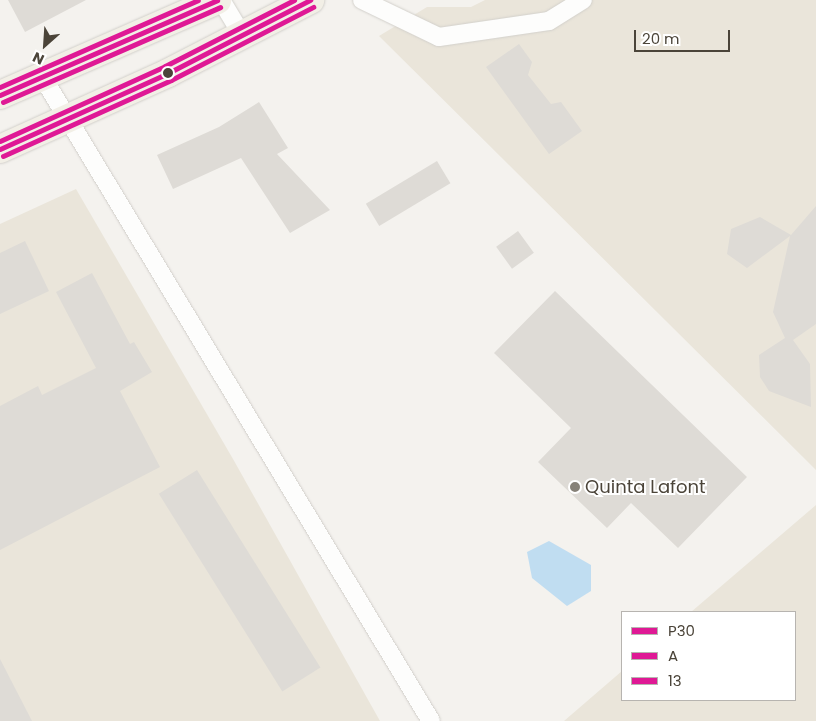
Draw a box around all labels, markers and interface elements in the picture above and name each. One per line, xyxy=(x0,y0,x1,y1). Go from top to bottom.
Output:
north arrow xyxy=(20,20,70,70)
scale bar xyxy=(636,20,732,52)
text: 20 m xyxy=(642,28,680,49)
text: N xyxy=(29,47,48,70)
unlabelled marker xyxy=(163,68,173,78)
place label: Quinta Lafont xyxy=(585,476,706,498)
marker: Quinta Lafont xyxy=(569,481,581,493)
legend xyxy=(621,611,796,701)
text: P30 xyxy=(668,620,695,641)
text: A xyxy=(668,645,678,666)
text: 13 xyxy=(668,670,682,691)

